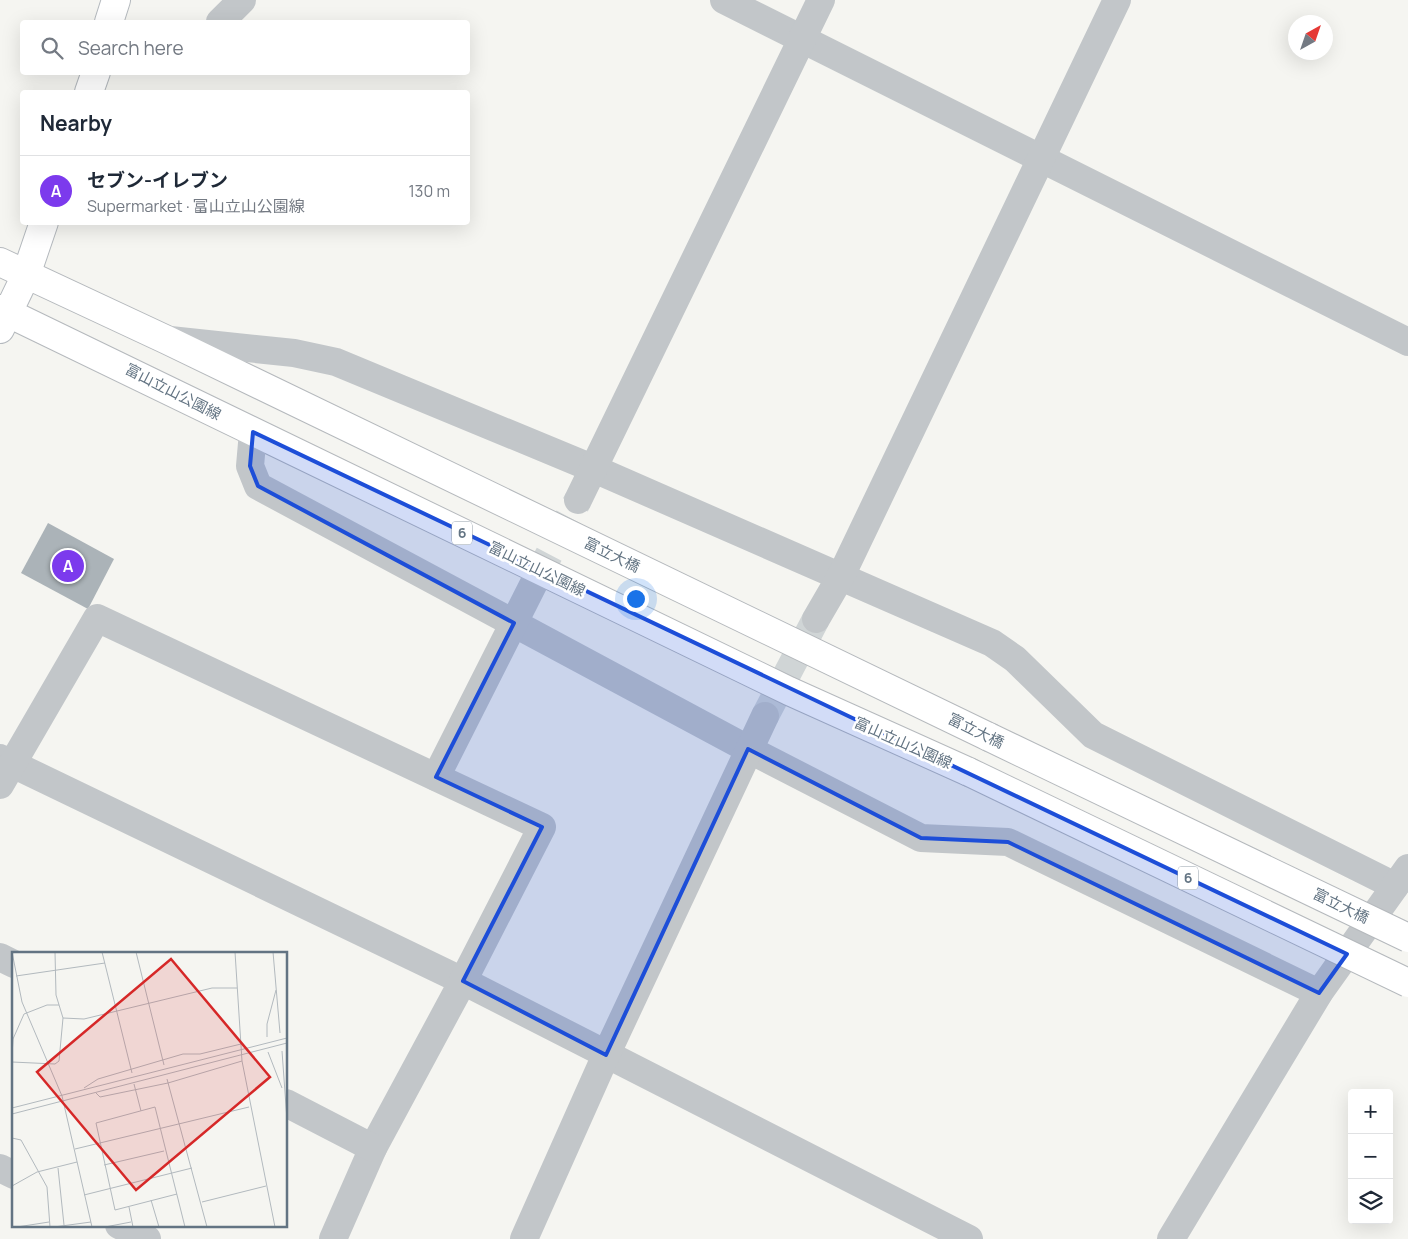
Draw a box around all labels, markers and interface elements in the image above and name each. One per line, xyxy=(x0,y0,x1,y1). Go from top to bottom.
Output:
north arrow xyxy=(1288,15,1333,60)
search box xyxy=(20,20,470,75)
icon: search xyxy=(38,34,66,62)
text: Search here xyxy=(78,35,184,61)
text: Nearby xyxy=(40,109,112,137)
text: セブン-イレブン xyxy=(87,167,228,193)
text: A xyxy=(51,180,61,202)
text: 130 m xyxy=(408,180,450,202)
text: Supermarket · 富山立山公園線 xyxy=(87,195,305,217)
street label: 富山立山公園線 xyxy=(122,358,225,425)
road number: 6 xyxy=(452,522,472,544)
street label: 富立大橋 xyxy=(581,532,644,577)
street label: 富山立山公園線 xyxy=(485,536,589,601)
pin: A xyxy=(52,547,84,585)
your location xyxy=(623,586,649,612)
street label: 富立大橋 xyxy=(945,708,1008,753)
street label: 富山立山公園線 xyxy=(851,712,955,773)
road number: 6 xyxy=(1178,866,1198,890)
street label: 富立大橋 xyxy=(1310,883,1373,928)
inset map xyxy=(12,952,288,1226)
map controls xyxy=(1348,1089,1393,1224)
button: + xyxy=(1348,1089,1393,1134)
button: − xyxy=(1348,1134,1393,1179)
button: layers xyxy=(1348,1179,1393,1224)

